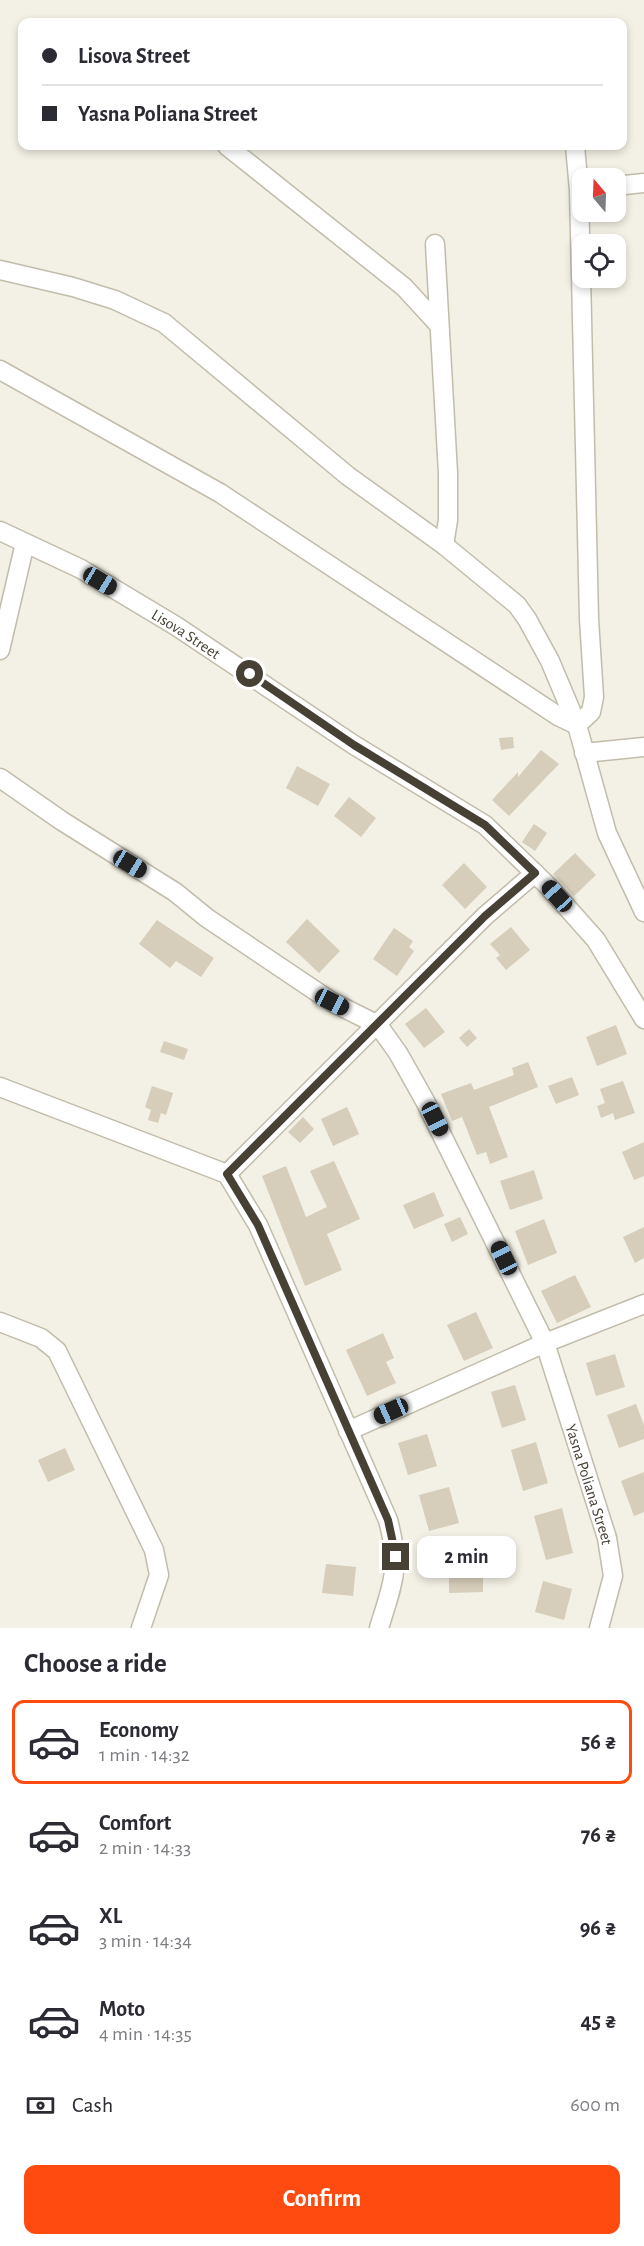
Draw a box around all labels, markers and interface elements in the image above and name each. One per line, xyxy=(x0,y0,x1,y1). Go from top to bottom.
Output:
text: Lisova Street xyxy=(78,45,190,67)
text: Yasna Poliana Street xyxy=(78,103,258,125)
north arrow xyxy=(572,168,626,222)
map controls xyxy=(572,168,626,288)
button: locate xyxy=(572,234,626,288)
car xyxy=(80,564,120,598)
street label: Lisova Street xyxy=(149,606,223,662)
route start xyxy=(236,660,263,687)
car xyxy=(110,847,150,881)
car xyxy=(538,877,576,915)
car xyxy=(312,986,352,1018)
car xyxy=(419,1099,451,1139)
car xyxy=(488,1238,520,1278)
car xyxy=(371,1395,411,1427)
street label: Yasna Poliana Street xyxy=(562,1422,615,1546)
callout: 2 min xyxy=(417,1536,516,1578)
route end xyxy=(382,1543,409,1570)
text: 2 min xyxy=(444,1547,489,1567)
text: Choose a ride xyxy=(24,1650,167,1677)
icon: car xyxy=(27,1715,81,1769)
text: Economy xyxy=(99,1719,179,1741)
text: 56 ₴ xyxy=(581,1731,617,1753)
text: 1 min · 14:32 xyxy=(99,1745,190,1765)
icon: car xyxy=(27,1808,81,1862)
text: Comfort xyxy=(99,1812,171,1834)
text: 76 ₴ xyxy=(581,1824,617,1846)
text: 2 min · 14:33 xyxy=(99,1838,191,1858)
icon: car xyxy=(27,1901,81,1955)
text: XL xyxy=(99,1905,122,1927)
text: 96 ₴ xyxy=(580,1917,617,1939)
text: 3 min · 14:34 xyxy=(99,1931,192,1951)
icon: car xyxy=(27,1994,81,2048)
text: Moto xyxy=(99,1998,145,2020)
text: 45 ₴ xyxy=(580,2010,617,2032)
text: 4 min · 14:35 xyxy=(99,2024,192,2044)
icon: cash xyxy=(24,2089,57,2122)
text: Cash xyxy=(72,2094,113,2116)
text: 600 m xyxy=(570,2095,620,2115)
button: Confirm xyxy=(24,2165,620,2234)

